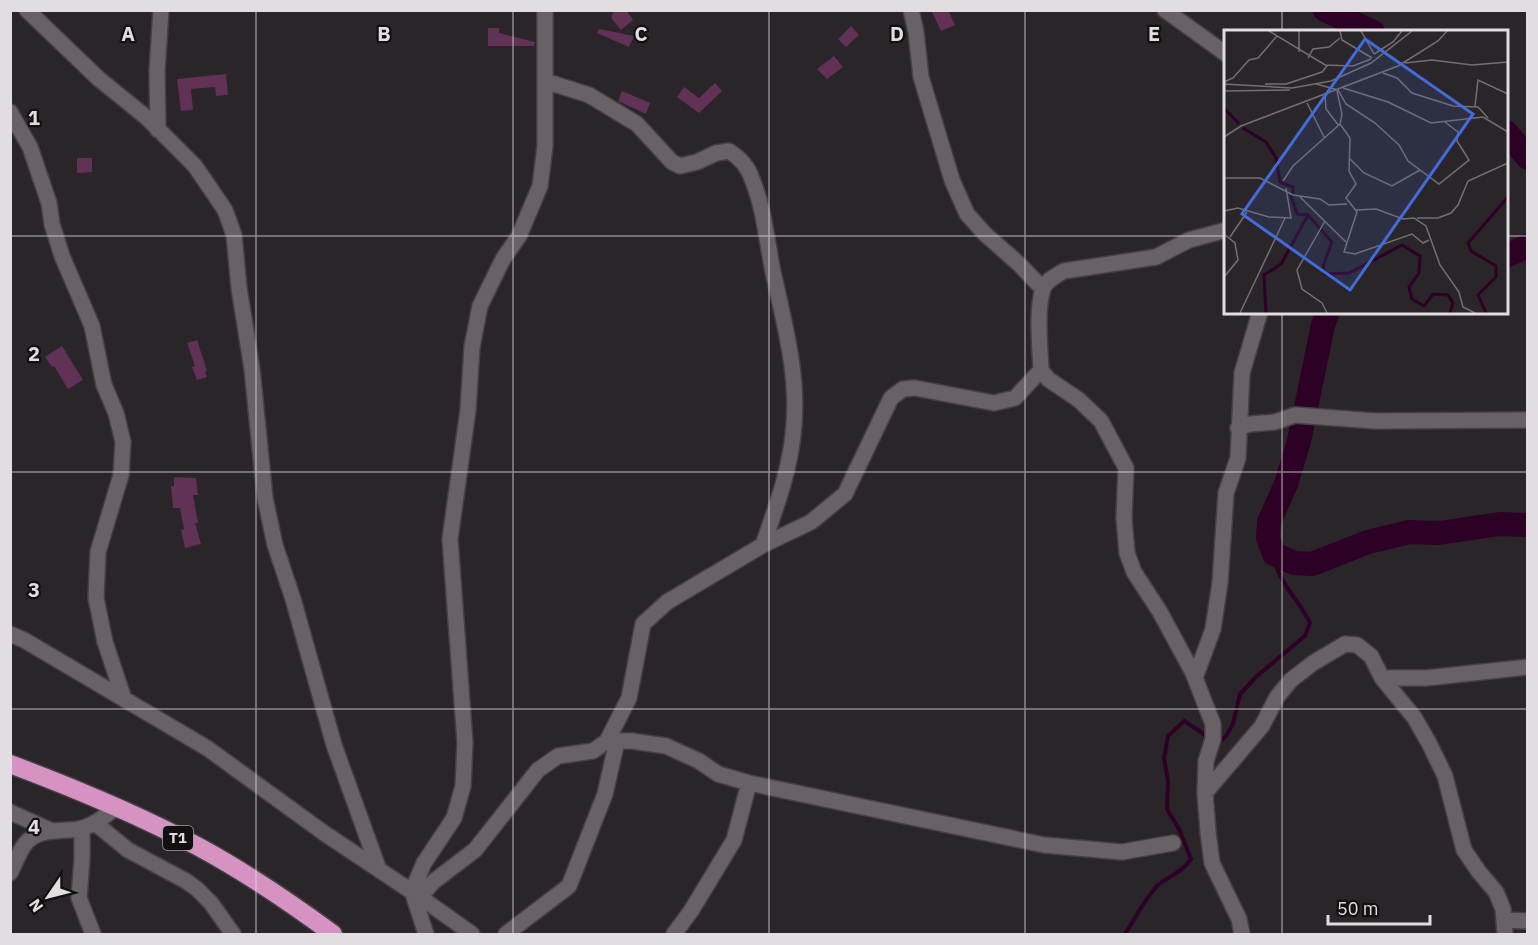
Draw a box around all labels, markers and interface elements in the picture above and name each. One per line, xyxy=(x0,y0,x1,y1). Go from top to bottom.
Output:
text: A xyxy=(121,20,135,47)
text: B xyxy=(377,20,391,47)
text: C xyxy=(634,20,648,47)
text: D xyxy=(890,20,904,47)
text: E xyxy=(1148,20,1160,47)
inset map xyxy=(1224,30,1508,314)
text: 1 xyxy=(28,104,40,131)
text: 2 xyxy=(28,340,40,367)
text: 3 xyxy=(28,576,40,603)
text: 4 xyxy=(28,813,40,840)
road number: T1 xyxy=(163,826,193,850)
north arrow xyxy=(18,867,78,927)
scale bar xyxy=(1328,888,1430,926)
text: N xyxy=(24,895,47,916)
text: 50 m xyxy=(1337,897,1379,920)

